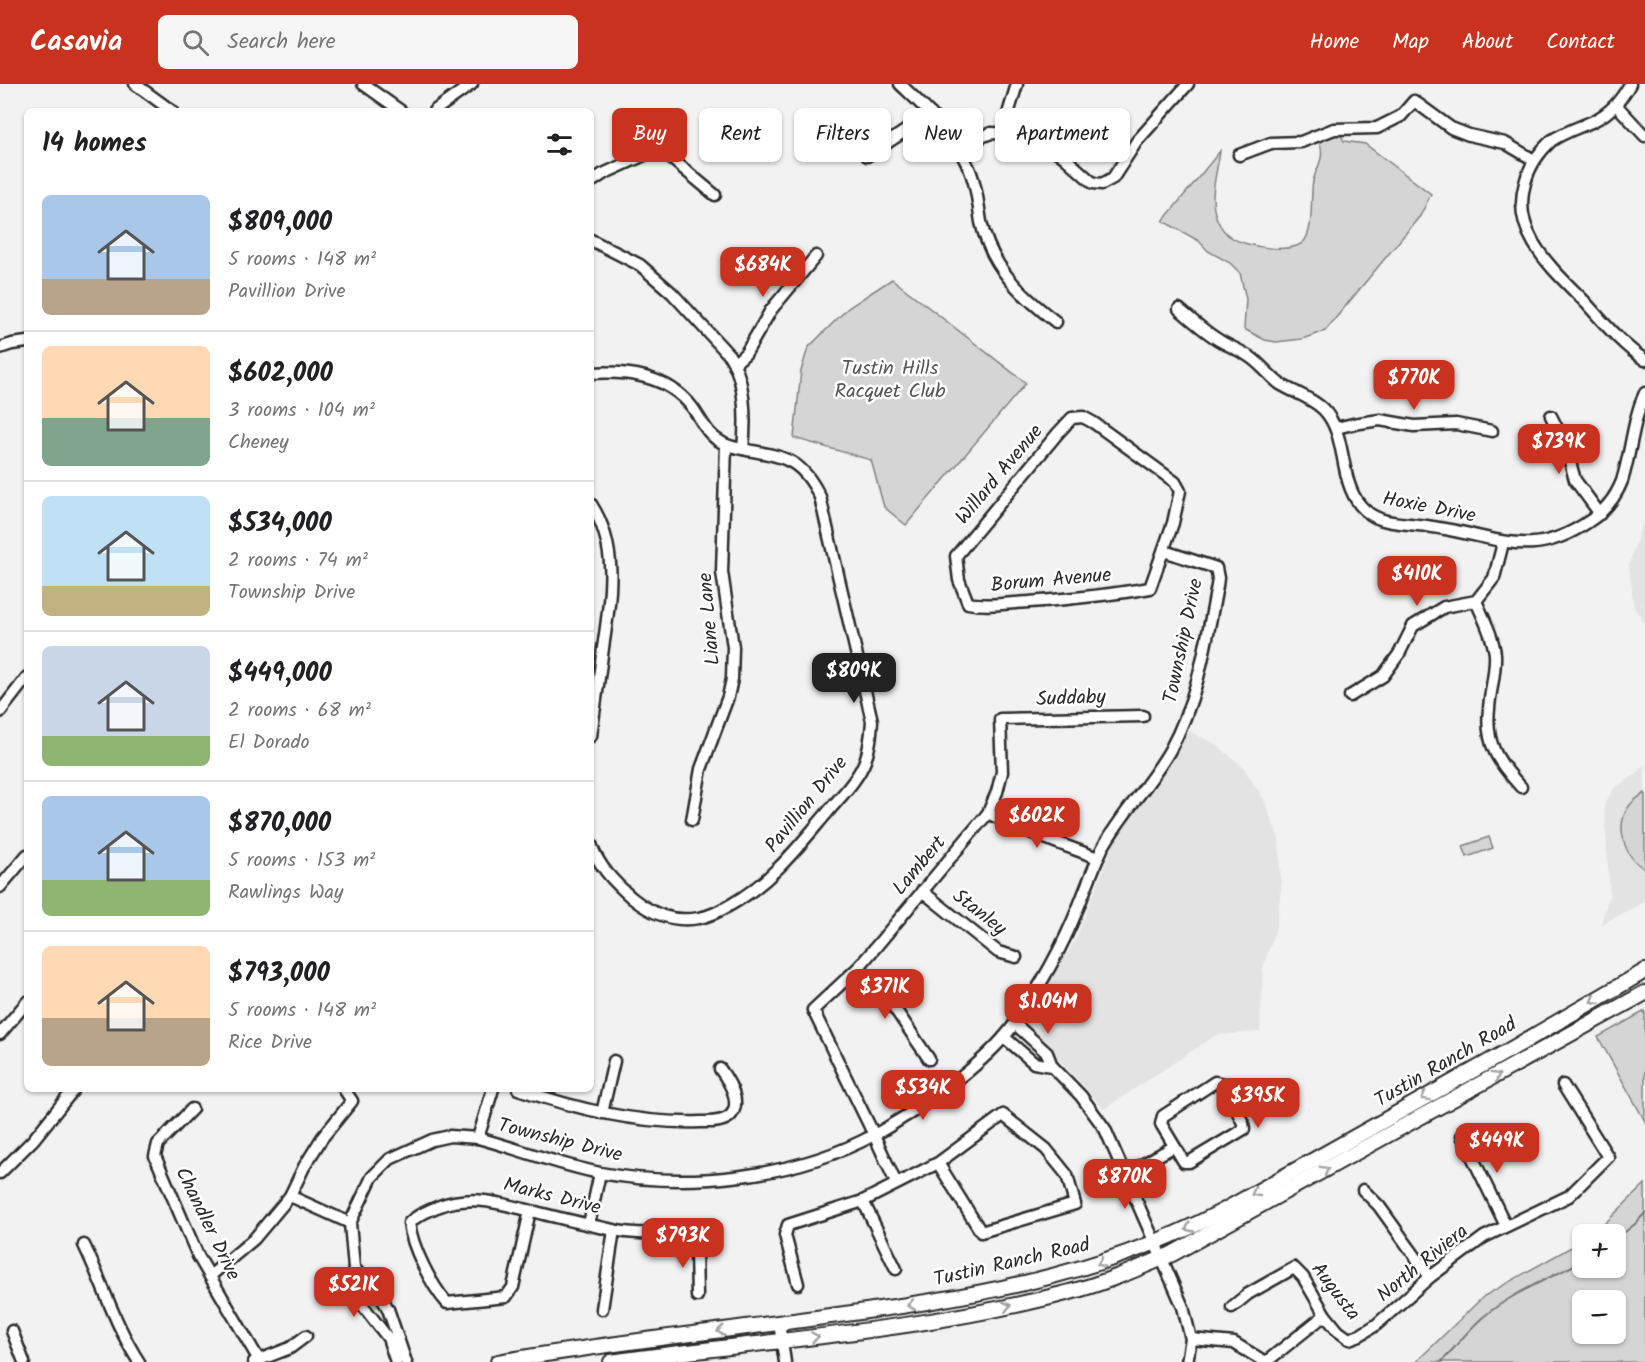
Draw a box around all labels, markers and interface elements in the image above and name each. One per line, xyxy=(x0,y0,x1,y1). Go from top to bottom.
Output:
search box xyxy=(158,15,578,69)
text: Casavia xyxy=(30,20,122,65)
text: Search here xyxy=(227,25,336,60)
icon: search xyxy=(179,26,212,59)
text: Home xyxy=(1310,26,1359,59)
text: Map xyxy=(1392,26,1429,59)
text: About xyxy=(1462,26,1513,59)
text: Contact xyxy=(1546,26,1615,59)
chip: Buy xyxy=(612,108,687,162)
chip: Rent xyxy=(699,108,782,162)
chip: Filters xyxy=(794,108,891,162)
chip: New xyxy=(903,108,983,162)
chip: Apartment xyxy=(995,108,1130,162)
text: 14 homes xyxy=(42,123,147,165)
icon: filters xyxy=(543,128,576,161)
text: $809,000 xyxy=(228,202,332,244)
icon: home xyxy=(90,219,162,291)
text: 5 rooms · 148 m² xyxy=(228,244,376,276)
pin: $684K xyxy=(721,247,805,298)
text: $684K xyxy=(734,250,792,282)
text: Pavillion Drive xyxy=(228,276,345,308)
text: $602,000 xyxy=(228,353,333,395)
park label: Tustin Hills Racquet Club xyxy=(835,353,946,408)
pin: $770K xyxy=(1372,360,1456,411)
text: $770K xyxy=(1387,363,1441,395)
icon: home xyxy=(90,370,162,442)
text: 3 rooms · 104 m² xyxy=(228,395,375,427)
street label: Willard Avenue xyxy=(948,418,1052,532)
pin: $739K xyxy=(1517,424,1601,475)
text: Cheney xyxy=(228,427,289,459)
text: $739K xyxy=(1532,427,1586,459)
street label: Hoxie Drive xyxy=(1380,483,1478,533)
text: $534,000 xyxy=(228,503,332,545)
icon: home xyxy=(90,520,162,592)
text: 2 rooms · 74 m² xyxy=(228,545,368,577)
pin: $410K xyxy=(1375,556,1459,607)
text: $410K xyxy=(1391,559,1443,591)
street label: Borum Avenue xyxy=(989,560,1113,602)
street label: Liane Lane xyxy=(690,571,730,667)
street label: Township Drive xyxy=(1155,575,1213,707)
text: Township Drive xyxy=(228,577,355,609)
text: $449,000 xyxy=(228,653,332,695)
pin: $809K xyxy=(812,653,896,704)
text: $809K xyxy=(826,656,882,688)
icon: home xyxy=(90,670,162,742)
street label: Suddaby xyxy=(1036,682,1107,716)
text: 2 rooms · 68 m² xyxy=(228,695,371,727)
text: El Dorado xyxy=(228,727,310,759)
street label: Pavillion Drive xyxy=(758,749,856,861)
pin: $602K xyxy=(995,798,1079,849)
text: $602K xyxy=(1009,801,1065,833)
text: $870,000 xyxy=(228,803,331,845)
icon: home xyxy=(90,820,162,892)
street label: Lambert xyxy=(885,829,955,903)
text: 5 rooms · 153 m² xyxy=(228,845,375,877)
text: Rawlings Way xyxy=(228,877,343,909)
street label: Stanley xyxy=(945,881,1014,945)
text: $793,000 xyxy=(228,953,330,995)
pin: $371K xyxy=(843,969,927,1020)
icon: home xyxy=(90,970,162,1042)
text: $371K xyxy=(860,972,910,1004)
pin: $1.04M xyxy=(999,984,1097,1035)
text: $1.04M xyxy=(1019,987,1077,1019)
one-way arrow xyxy=(1590,993,1601,1004)
text: 5 rooms · 148 m² xyxy=(228,995,376,1027)
street label: Tustin Ranch Road xyxy=(1369,1009,1524,1117)
text: Rice Drive xyxy=(228,1027,312,1059)
pin: $534K xyxy=(881,1070,965,1121)
one-way arrow xyxy=(1489,1072,1500,1083)
text: $534K xyxy=(895,1073,951,1105)
pin: $395K xyxy=(1216,1078,1300,1129)
text: $395K xyxy=(1230,1081,1286,1113)
one-way arrow xyxy=(1421,1090,1432,1101)
street label: Township Drive xyxy=(494,1110,626,1172)
pin: $449K xyxy=(1455,1123,1539,1174)
text: $449K xyxy=(1469,1126,1525,1158)
pin: $870K xyxy=(1083,1159,1167,1210)
street label: Chandler Drive xyxy=(166,1162,248,1286)
text: $870K xyxy=(1097,1162,1153,1194)
one-way arrow xyxy=(1319,1166,1329,1177)
street label: Marks Drive xyxy=(500,1169,604,1225)
one-way arrow xyxy=(1251,1186,1262,1197)
street label: North Riviera xyxy=(1370,1217,1476,1311)
pin: $793K xyxy=(641,1218,725,1269)
text: $793K xyxy=(656,1221,710,1253)
one-way arrow xyxy=(1184,1221,1195,1233)
map controls xyxy=(1572,1224,1626,1344)
button: + xyxy=(1572,1224,1626,1278)
street label: Tustin Ranch Road xyxy=(931,1229,1094,1297)
one-way arrow xyxy=(1096,1255,1107,1268)
street label: Augusta xyxy=(1302,1256,1368,1328)
pin: $521K xyxy=(312,1267,396,1318)
text: $521K xyxy=(328,1270,380,1302)
button: − xyxy=(1572,1290,1626,1344)
one-way arrow xyxy=(906,1298,916,1311)
one-way arrow xyxy=(1002,1301,1012,1314)
one-way arrow xyxy=(716,1324,725,1336)
one-way arrow xyxy=(810,1331,819,1343)

